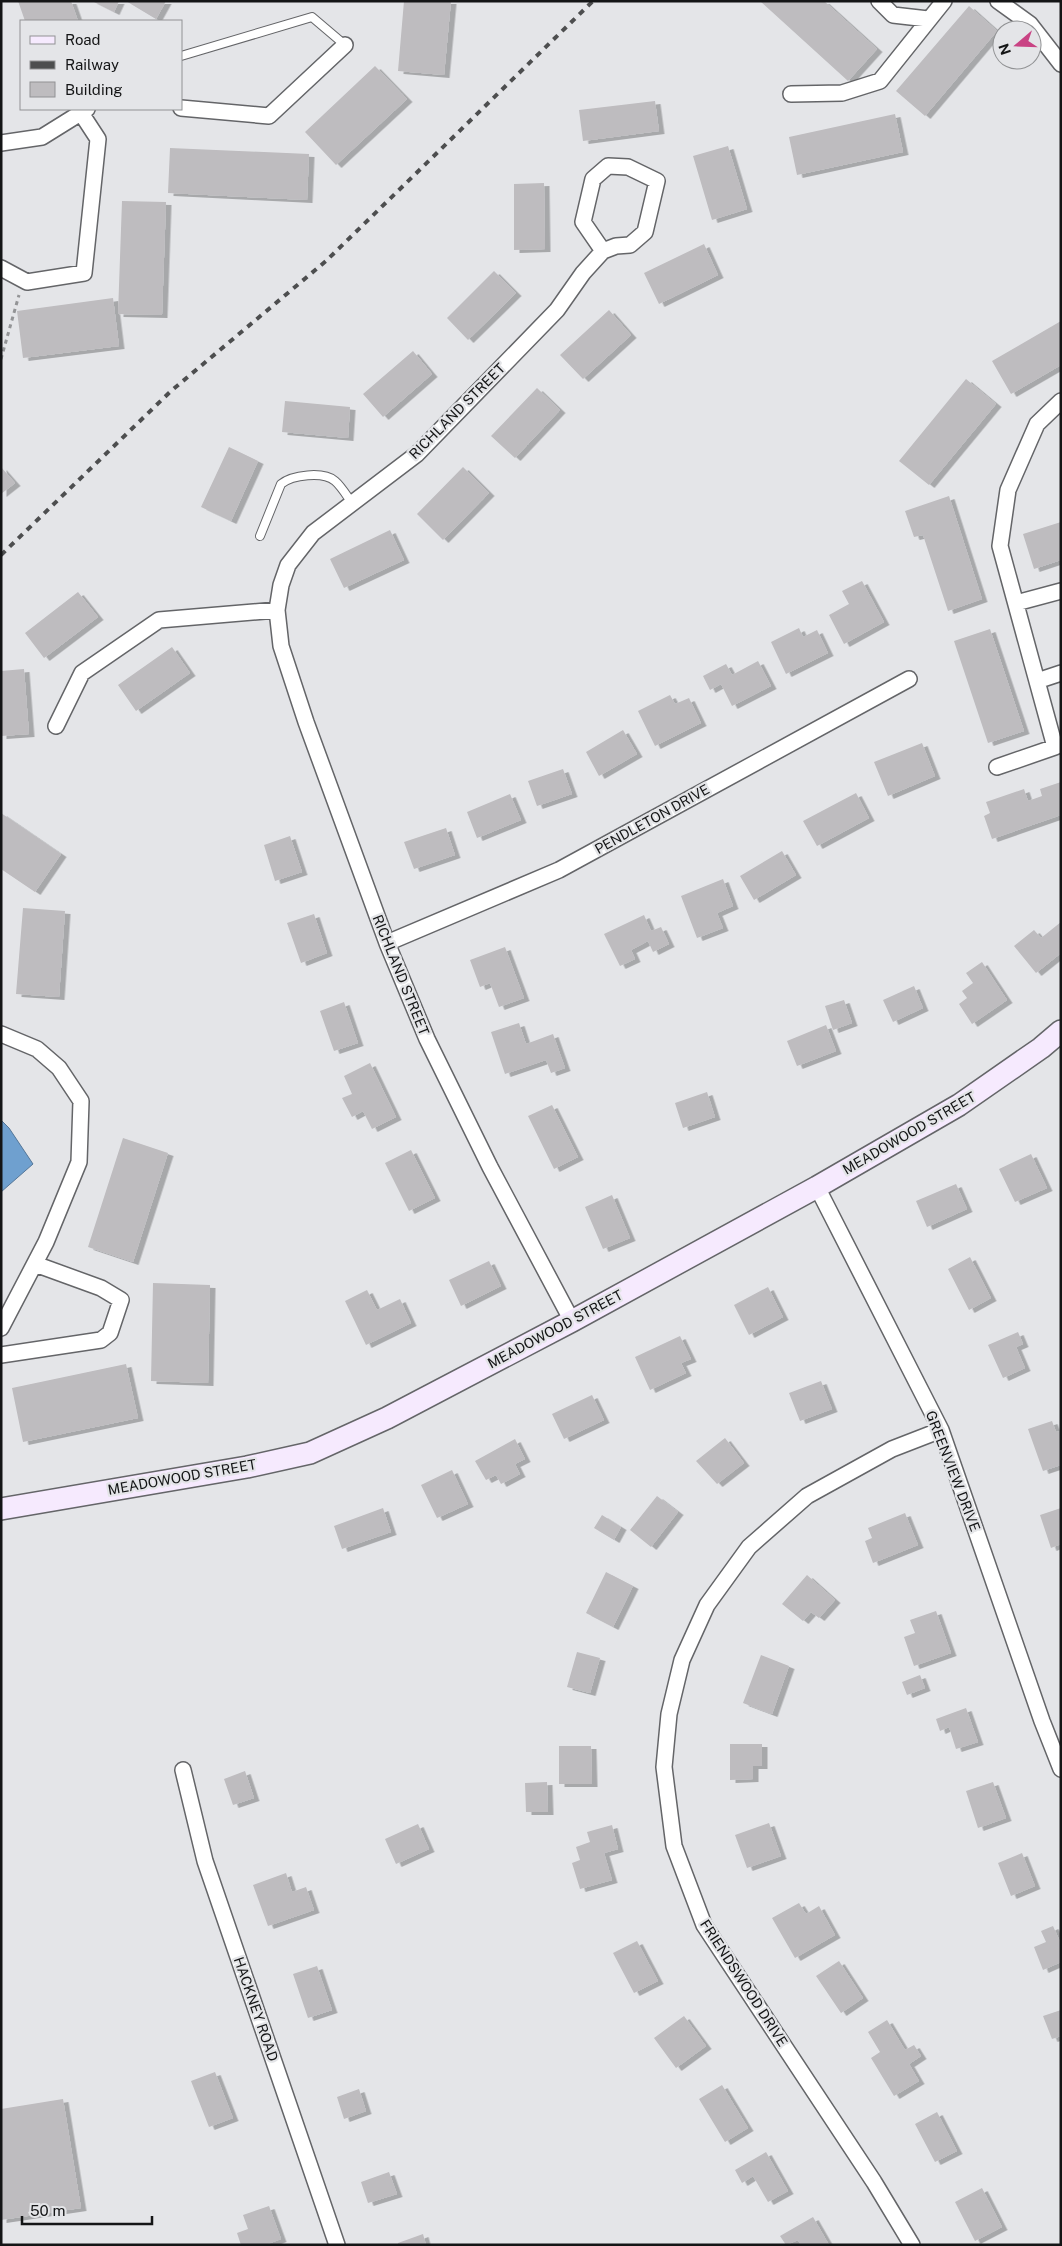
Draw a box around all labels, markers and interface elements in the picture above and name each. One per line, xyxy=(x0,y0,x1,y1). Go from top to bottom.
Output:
legend xyxy=(20,20,182,110)
north arrow xyxy=(992,20,1042,70)
text: Road xyxy=(65,31,101,48)
text: N xyxy=(995,41,1014,57)
text: Railway xyxy=(65,56,119,73)
text: Building xyxy=(65,81,123,98)
street label: RICHLAND STREET xyxy=(406,360,508,462)
street label: PENDLETON DRIVE xyxy=(592,781,712,857)
street label: RICHLAND STREET xyxy=(369,912,433,1038)
street label: MEADOWOOD STREET xyxy=(840,1088,978,1178)
street label: MEADOWOOD STREET xyxy=(485,1287,625,1371)
street label: GREENVIEW DRIVE xyxy=(923,1408,983,1534)
street label: MEADOWOOD STREET xyxy=(107,1456,257,1498)
street label: FRIENDSWOOD DRIVE xyxy=(697,1917,791,2049)
street label: HACKNEY ROAD xyxy=(231,1955,281,2063)
scale bar xyxy=(22,2194,152,2226)
text: 50 m xyxy=(30,2202,65,2219)

